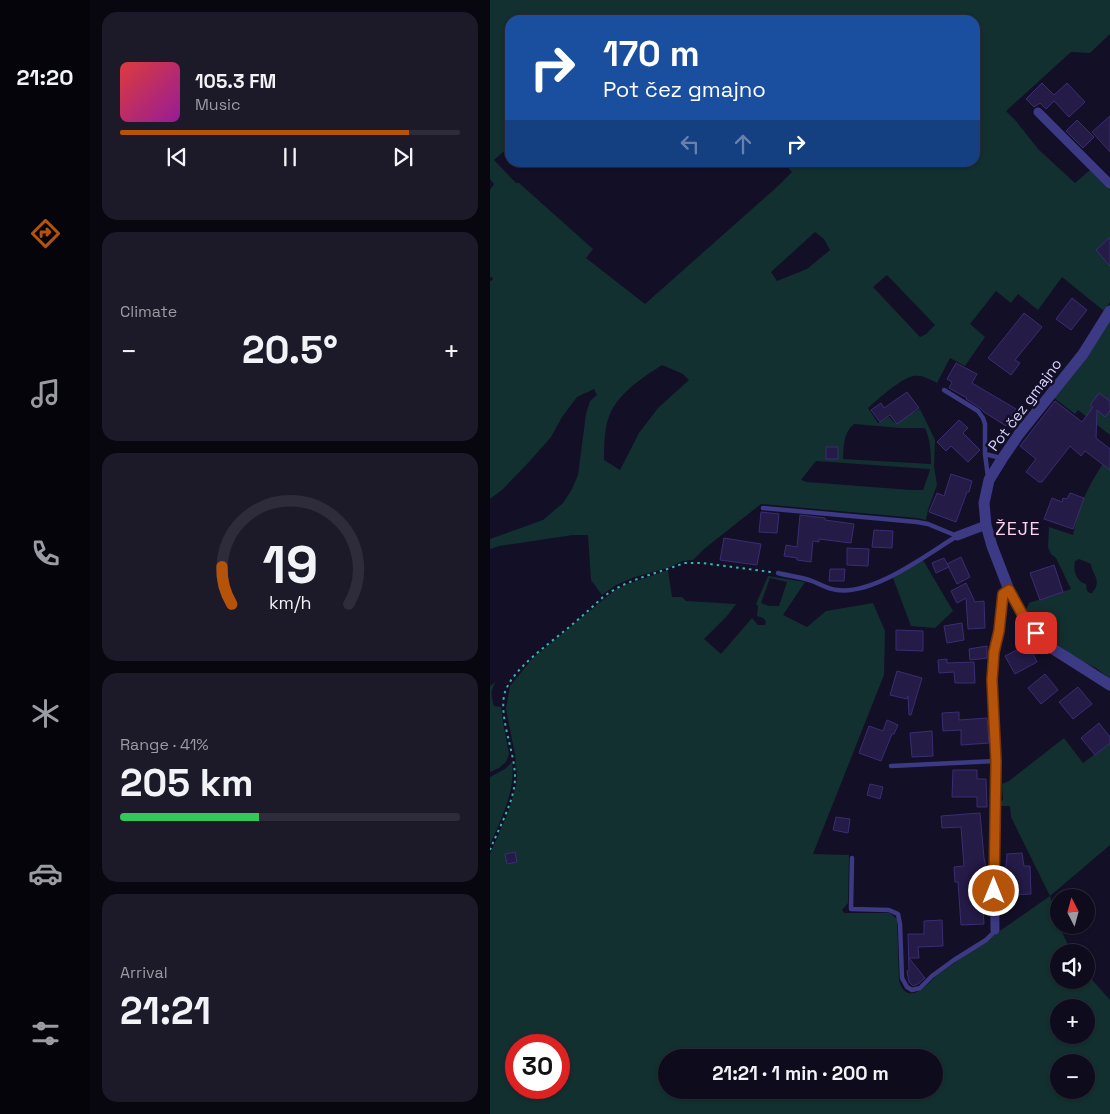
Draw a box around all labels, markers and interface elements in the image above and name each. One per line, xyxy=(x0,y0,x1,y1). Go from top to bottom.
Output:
text: 170 m xyxy=(603,32,700,76)
icon: right xyxy=(520,35,585,100)
text: 21:20 xyxy=(17,63,73,91)
text: 105.3 FM xyxy=(195,69,276,94)
text: Pot čez gmajno xyxy=(603,75,766,103)
text: Music xyxy=(195,94,241,115)
icon: left xyxy=(676,130,704,158)
icon: ahead xyxy=(729,130,757,158)
icon: right xyxy=(782,130,810,158)
icon: previous xyxy=(163,143,191,171)
icon: pause xyxy=(276,143,304,171)
icon: next xyxy=(389,143,417,171)
icon: directions xyxy=(28,216,63,251)
text: Climate xyxy=(120,301,177,322)
text: 20.5° xyxy=(242,326,338,374)
text: − xyxy=(120,333,137,369)
text: + xyxy=(443,333,460,369)
street label: Pot čez gmajno xyxy=(984,355,1066,455)
icon: music xyxy=(28,376,63,411)
district label: ŽEJE xyxy=(995,517,1041,540)
text: 19 xyxy=(262,532,318,598)
icon: phone xyxy=(28,536,63,571)
text: km/h xyxy=(269,591,311,614)
pin xyxy=(1015,612,1057,654)
icon: arrive xyxy=(1022,619,1050,647)
icon: climate xyxy=(28,696,63,731)
text: Range · 41% xyxy=(120,734,209,755)
text: 205 km xyxy=(120,759,254,807)
icon: car xyxy=(28,856,63,891)
position arrow xyxy=(967,864,1019,916)
north arrow xyxy=(1050,889,1095,934)
map controls xyxy=(1050,889,1095,1099)
button: sound xyxy=(1050,944,1095,989)
text: Arrival xyxy=(120,962,168,983)
text: 21:21 xyxy=(120,987,211,1035)
button: + xyxy=(1050,999,1095,1044)
icon: filters xyxy=(28,1016,63,1051)
speed limit sign: 30 xyxy=(505,1034,570,1099)
button: − xyxy=(1050,1054,1095,1099)
text: 21:21 · 1 min · 200 m xyxy=(712,1061,889,1086)

